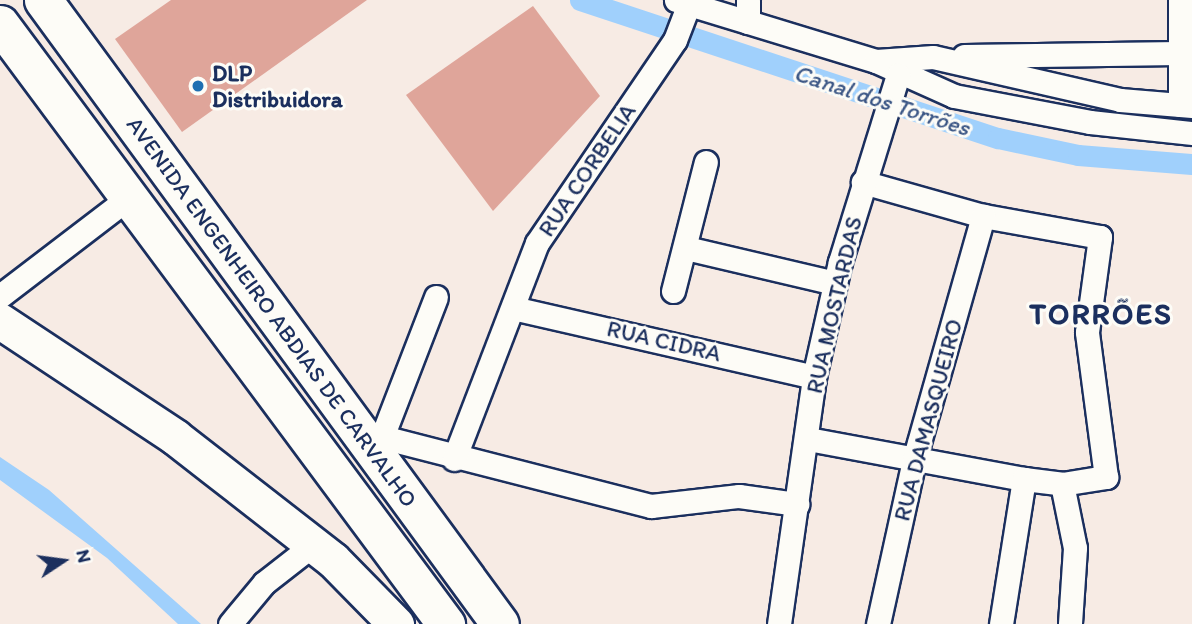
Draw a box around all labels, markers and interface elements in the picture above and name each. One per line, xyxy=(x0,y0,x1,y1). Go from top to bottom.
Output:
water label: Canal dos Torrões xyxy=(790,58,974,142)
place label: DLP Distribuidora xyxy=(212,59,343,113)
marker: DLP Distribuidora xyxy=(190,78,206,94)
street label: RUA CORBELIA xyxy=(531,97,643,243)
street label: AVENIDA ENGENHEIRO ABDIAS DE CARVALHO xyxy=(121,111,423,513)
street label: RUA MOSTARDAS xyxy=(800,214,868,396)
district label: TORRÕES xyxy=(1029,296,1173,332)
street label: RUA CIDRA xyxy=(604,315,724,367)
street label: RUA DAMASQUEIRO xyxy=(888,317,968,523)
north arrow xyxy=(28,526,98,596)
text: N xyxy=(71,547,97,565)

